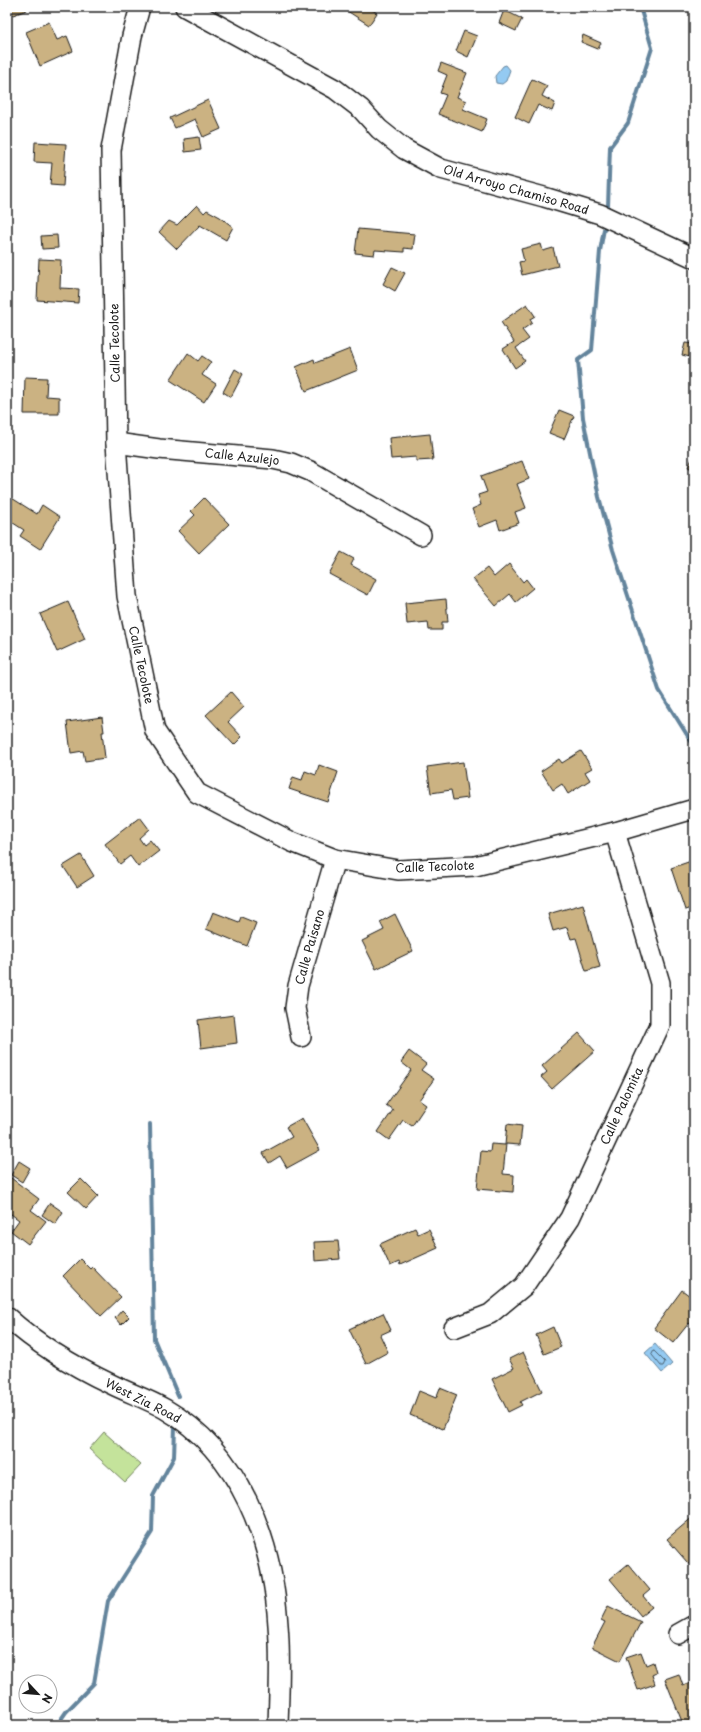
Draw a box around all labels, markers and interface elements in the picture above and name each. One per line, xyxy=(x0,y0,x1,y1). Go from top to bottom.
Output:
street label: Old Arroyo Chamiso Road xyxy=(442,160,591,218)
street label: Calle Tecolote xyxy=(104,303,124,383)
street label: Calle Azulejo xyxy=(204,443,281,469)
street label: Calle Tecolote xyxy=(125,624,159,705)
street label: Calle Tecolote xyxy=(395,856,475,876)
street label: Calle Paisano xyxy=(290,907,328,987)
street label: Calle Palomita xyxy=(595,1063,647,1147)
street label: West Zia Road xyxy=(102,1373,185,1427)
north arrow xyxy=(18,1674,58,1714)
text: N xyxy=(38,1691,57,1707)

